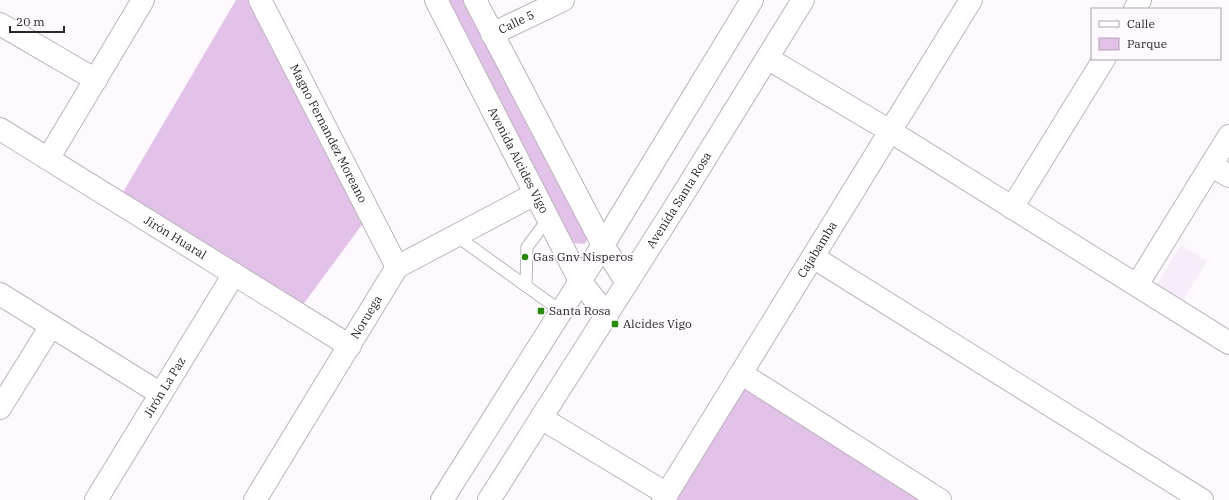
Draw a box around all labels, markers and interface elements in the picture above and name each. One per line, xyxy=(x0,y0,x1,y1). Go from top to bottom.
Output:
street label: Calle 5 xyxy=(496,7,536,37)
scale bar xyxy=(10,8,64,34)
legend xyxy=(1091,8,1221,60)
text: 20 m xyxy=(16,14,45,29)
text: Calle xyxy=(1127,16,1155,31)
text: Parque xyxy=(1127,36,1167,51)
street label: Magno Fernandez Moreano xyxy=(287,61,371,205)
street label: Avenida Alcides Vigo xyxy=(485,104,552,216)
street label: Avenida Santa Rosa xyxy=(643,149,715,251)
street label: Jirón Huaral xyxy=(141,212,210,262)
street label: Cajabamba xyxy=(794,218,840,280)
place label: Gas Gnv Nisperos xyxy=(533,249,633,264)
marker: Gas Gnv Nisperos xyxy=(520,252,530,262)
street label: Noruega xyxy=(347,292,385,342)
place label: Santa Rosa xyxy=(549,303,611,318)
marker: Santa Rosa xyxy=(536,306,546,316)
place label: Alcides Vigo xyxy=(623,316,692,331)
marker: Alcides Vigo xyxy=(610,319,620,329)
street label: Jirón La Paz xyxy=(140,354,189,420)

